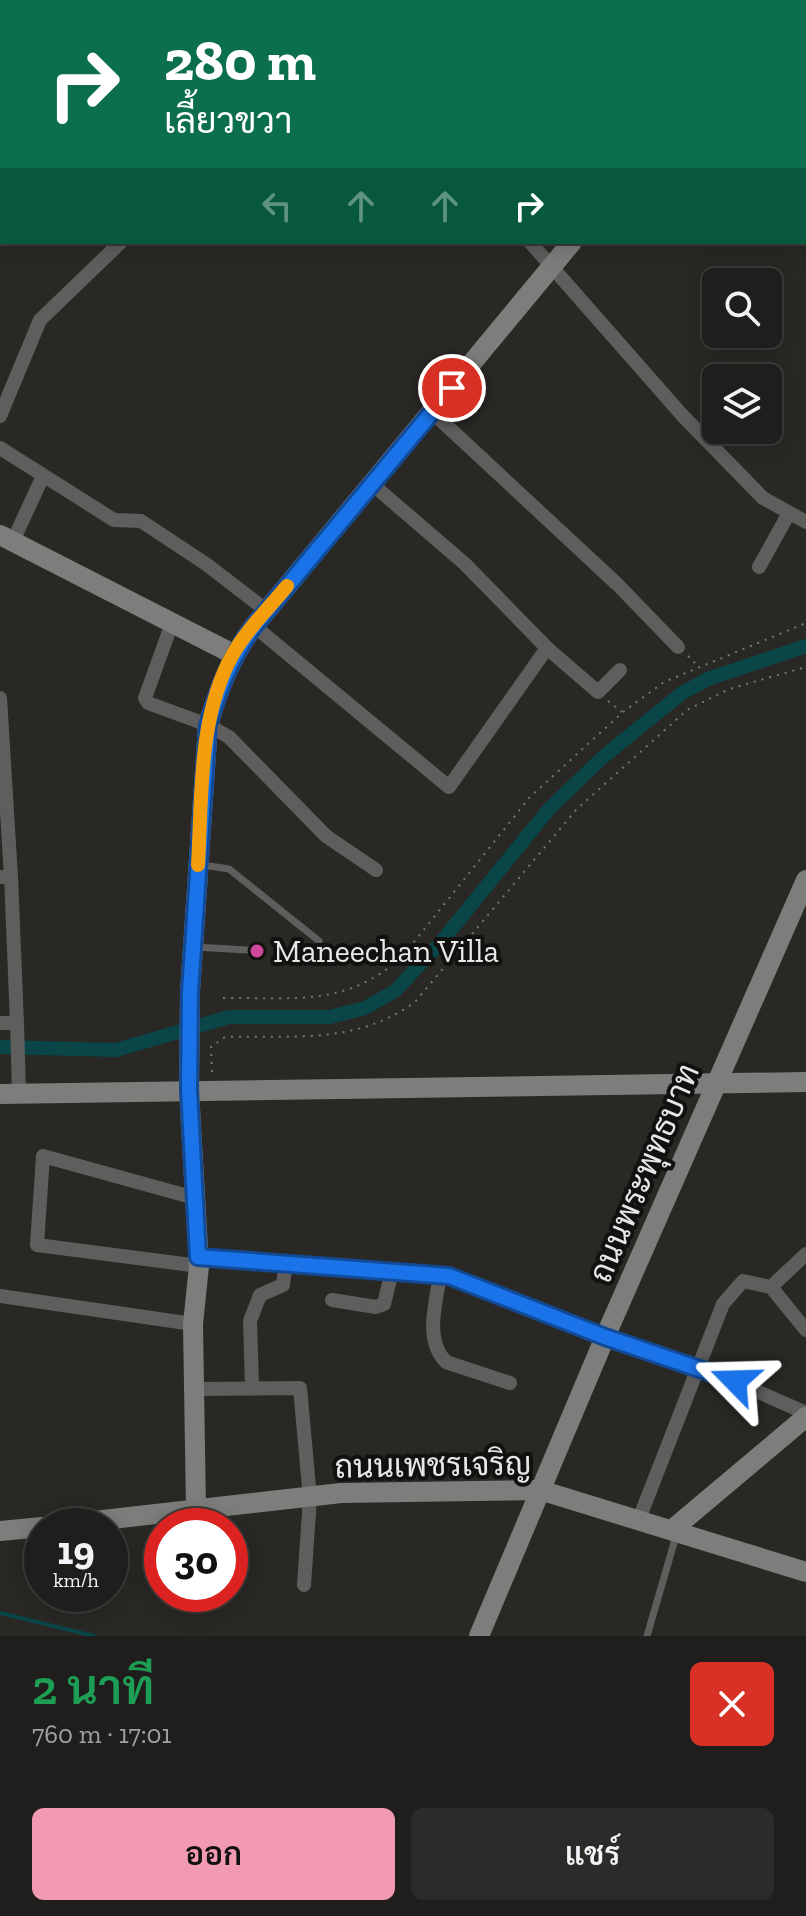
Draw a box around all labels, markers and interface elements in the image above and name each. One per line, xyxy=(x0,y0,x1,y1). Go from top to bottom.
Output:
text: 280 m xyxy=(164,27,316,94)
icon: right xyxy=(32,32,136,136)
text: เลี้ยวขวา xyxy=(164,99,292,142)
icon: left xyxy=(255,184,299,228)
icon: ahead xyxy=(339,184,383,228)
icon: ahead xyxy=(423,184,467,228)
icon: right xyxy=(507,184,551,228)
map controls xyxy=(702,268,782,444)
button: search xyxy=(702,268,782,348)
pin xyxy=(418,354,486,422)
button: layers xyxy=(702,364,782,444)
icon: arrive xyxy=(430,366,474,410)
place label: Maneechan Villa xyxy=(273,932,499,970)
marker: Maneechan Villa xyxy=(248,942,266,960)
street label: ถนนพระพุทธบาท xyxy=(581,1058,710,1289)
position arrow xyxy=(693,1339,777,1423)
street label: ถนนเพชรเจริญ xyxy=(334,1444,532,1486)
speed limit sign: 30 xyxy=(144,1508,248,1612)
text: 19 xyxy=(57,1526,95,1574)
text: km/h xyxy=(53,1568,99,1592)
text: 2 นาที xyxy=(32,1659,154,1716)
button: close xyxy=(690,1662,774,1746)
text: 760 m · 17:01 xyxy=(32,1718,172,1750)
button: ออก xyxy=(32,1808,395,1900)
button: แชร์ xyxy=(411,1808,774,1900)

